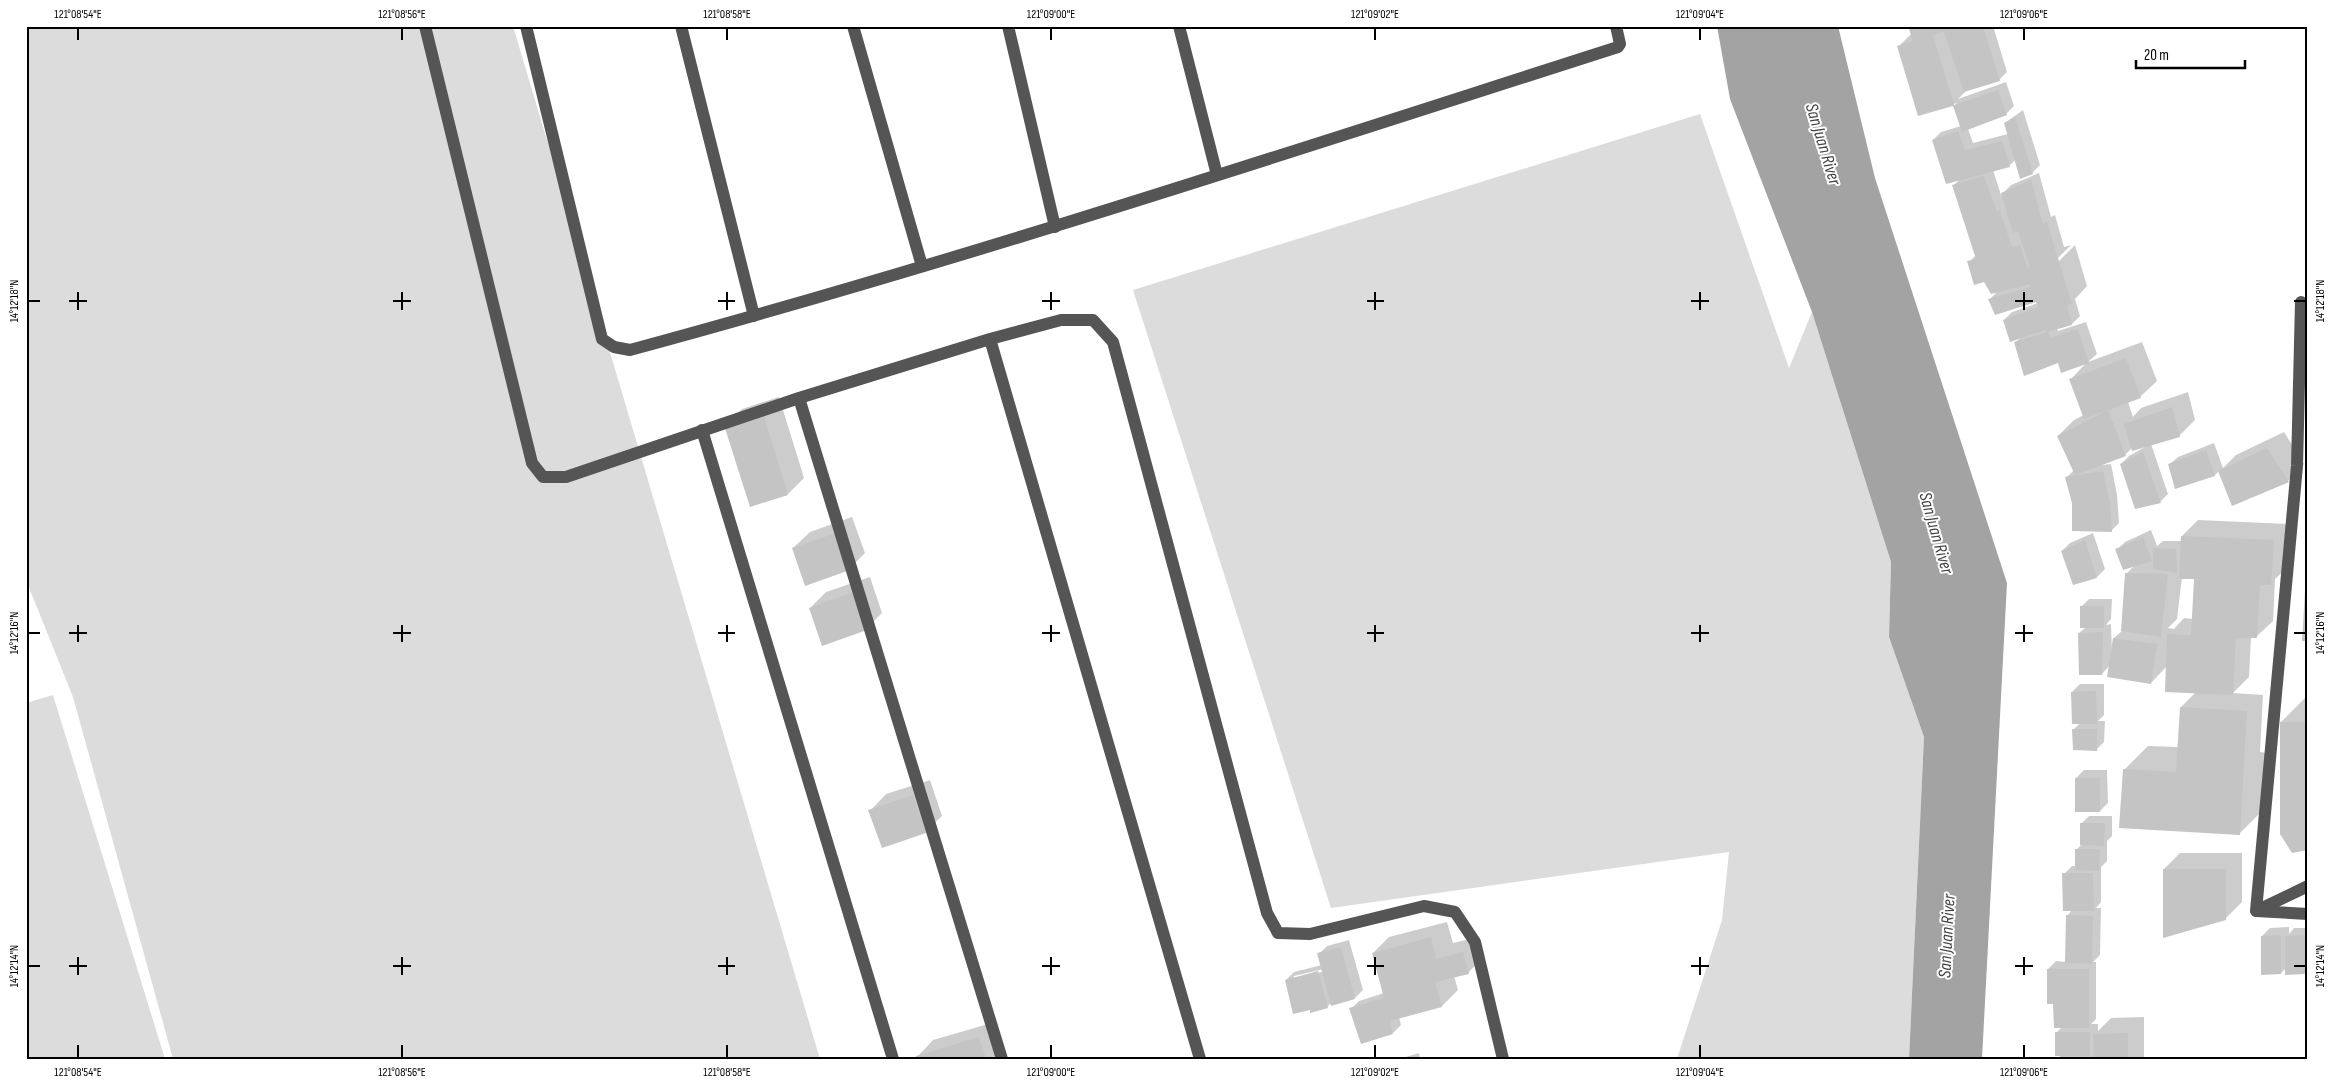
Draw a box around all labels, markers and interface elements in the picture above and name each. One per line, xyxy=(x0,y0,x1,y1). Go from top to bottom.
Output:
text: 121°08'54"E xyxy=(54,7,102,22)
text: 121°08'56"E xyxy=(378,7,426,22)
text: 121°08'58"E xyxy=(703,7,751,22)
text: 121°09'00"E xyxy=(1027,7,1075,22)
text: 121°09'02"E xyxy=(1351,7,1399,22)
text: 121°09'04"E xyxy=(1676,7,1724,22)
text: 121°09'06"E xyxy=(2000,7,2048,22)
scale bar xyxy=(2136,38,2245,70)
text: 20 m xyxy=(2144,46,2169,65)
water label: San Juan River xyxy=(1801,101,1846,188)
text: 14°12'18"N xyxy=(7,280,22,322)
text: 14°12'18"N xyxy=(2313,280,2328,322)
water label: San Juan River xyxy=(1914,490,1958,577)
text: 14°12'16"N xyxy=(7,612,22,654)
text: 14°12'16"N xyxy=(2313,612,2328,654)
water label: San Juan River xyxy=(1934,893,1960,978)
text: 14°12'14"N xyxy=(7,945,22,987)
text: 14°12'14"N xyxy=(2313,945,2328,987)
text: 121°08'54"E xyxy=(54,1065,102,1080)
text: 121°08'56"E xyxy=(378,1065,426,1080)
text: 121°08'58"E xyxy=(703,1065,751,1080)
text: 121°09'00"E xyxy=(1027,1065,1075,1080)
text: 121°09'02"E xyxy=(1351,1065,1399,1080)
text: 121°09'04"E xyxy=(1676,1065,1724,1080)
text: 121°09'06"E xyxy=(2000,1065,2048,1080)

